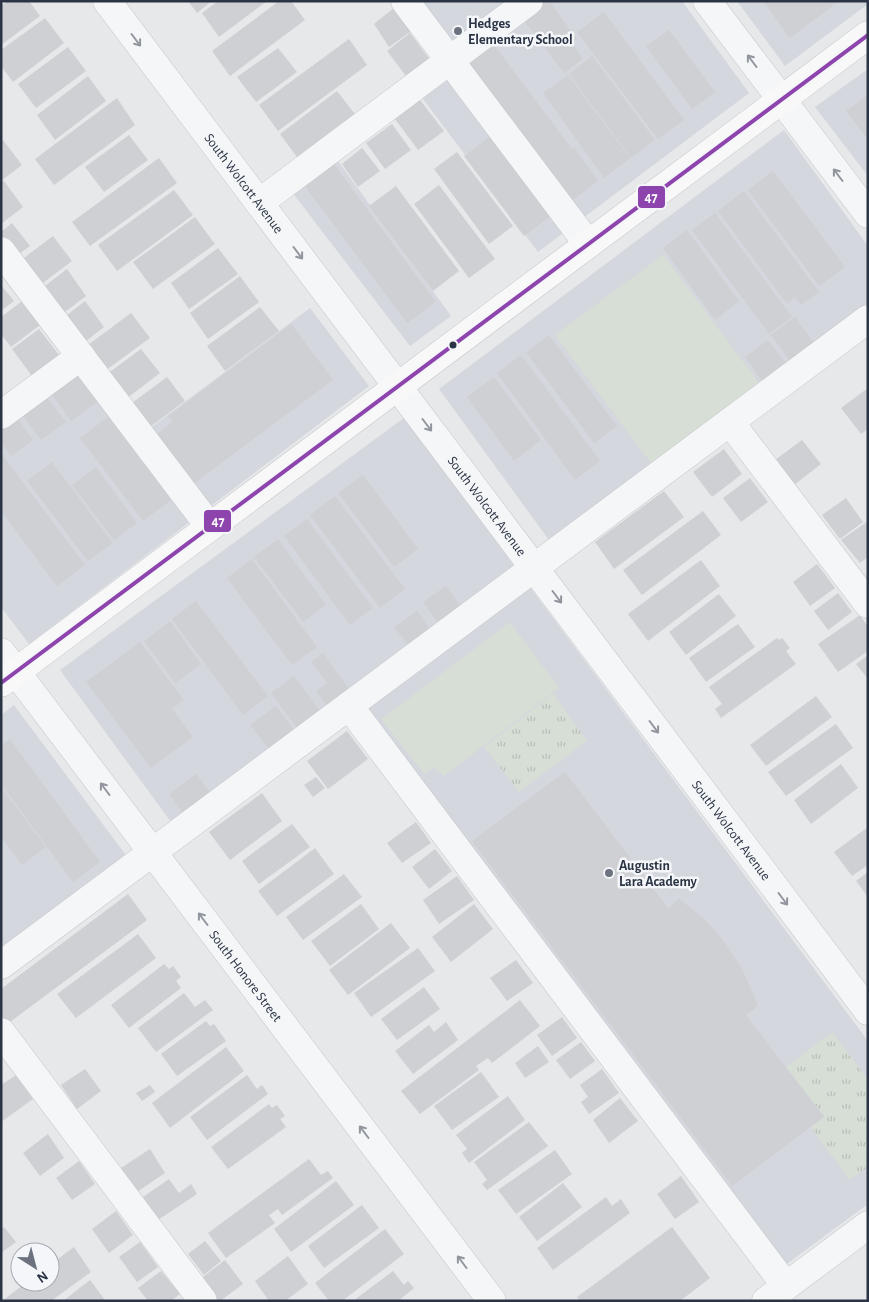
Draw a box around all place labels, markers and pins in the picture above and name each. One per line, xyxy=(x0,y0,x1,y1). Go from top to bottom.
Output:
place label: Hedges Elementary School xyxy=(468,17,573,47)
marker: Hedges Elementary School xyxy=(452,25,464,37)
unlabelled marker xyxy=(448,340,458,350)
place label: Augustin Lara Academy xyxy=(619,859,697,889)
marker: Augustin Lara Academy xyxy=(603,867,615,879)

